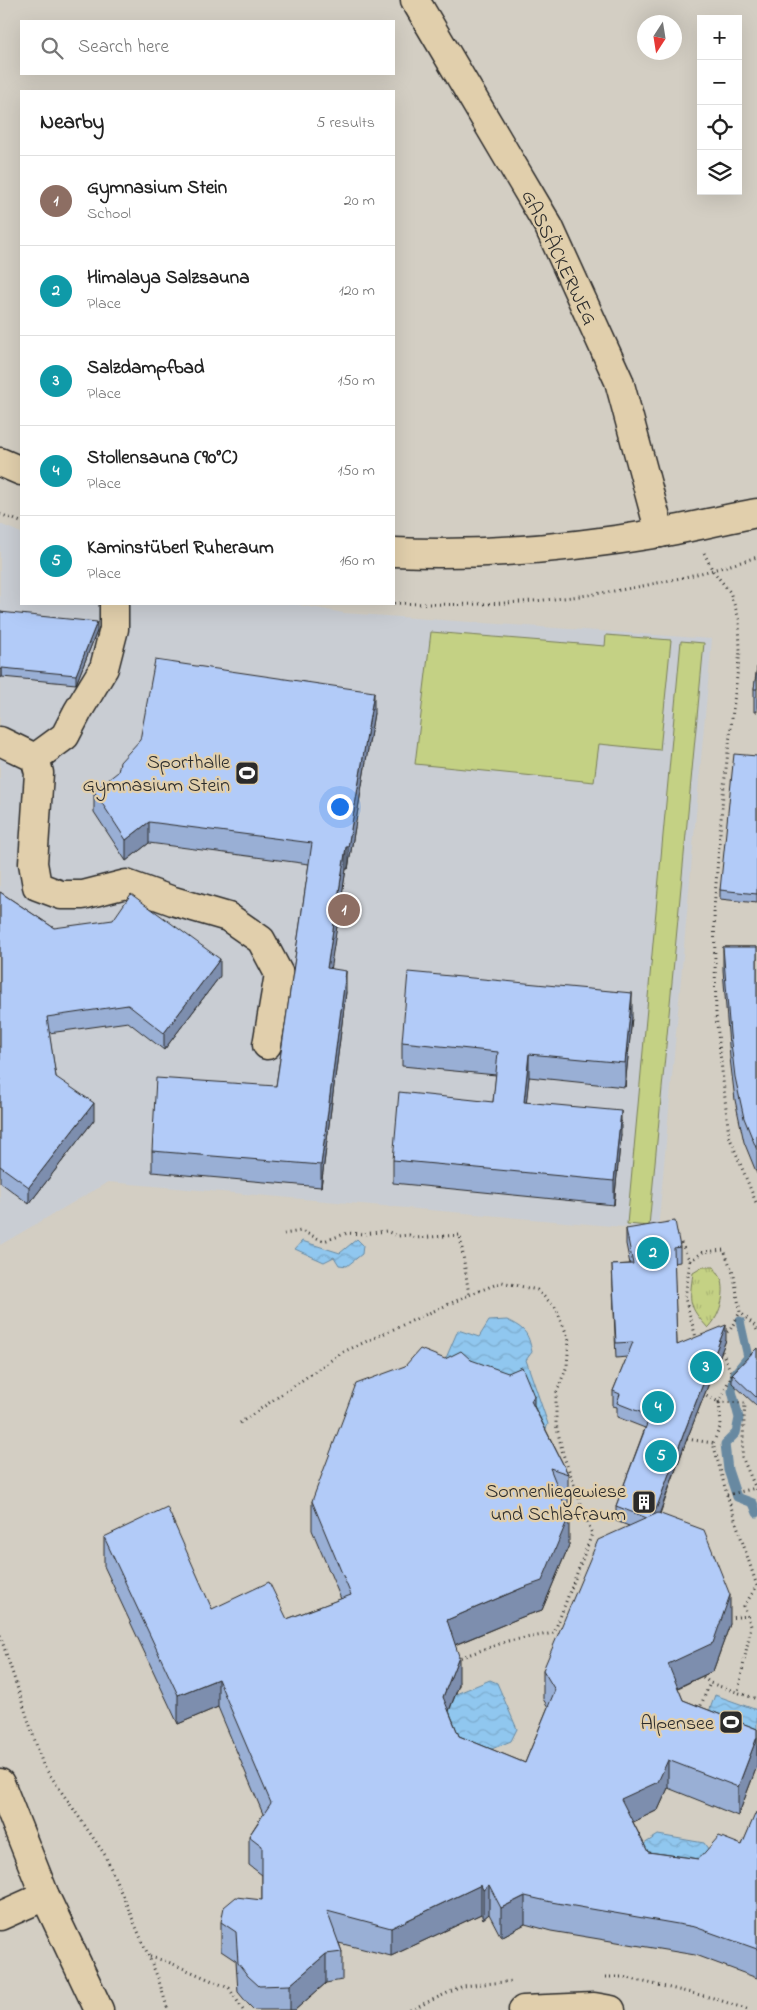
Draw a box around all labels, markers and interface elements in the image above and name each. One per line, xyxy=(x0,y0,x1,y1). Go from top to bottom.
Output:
north arrow xyxy=(637,15,682,60)
map controls xyxy=(697,15,742,195)
button: + xyxy=(697,15,742,60)
search box xyxy=(20,20,395,75)
icon: search xyxy=(38,34,66,62)
text: Search here xyxy=(78,34,169,61)
button: − xyxy=(697,60,742,105)
button: locate xyxy=(697,105,742,150)
text: Nearby xyxy=(40,108,104,138)
text: 5 results xyxy=(316,111,375,135)
button: layers xyxy=(697,150,742,195)
text: Gymnasium Stein xyxy=(87,175,227,202)
street label: GASSÄCKERWEG xyxy=(513,186,603,330)
text: 1 xyxy=(53,189,59,213)
text: 20 m xyxy=(344,189,375,213)
text: School xyxy=(87,202,131,226)
text: Himalaya Salzsauna xyxy=(87,265,249,292)
text: 2 xyxy=(52,279,60,303)
text: 120 m xyxy=(339,279,375,303)
text: Place xyxy=(87,292,121,316)
text: Salzdampfbad xyxy=(87,355,205,382)
text: 3 xyxy=(53,369,59,393)
text: 150 m xyxy=(337,369,375,393)
text: Place xyxy=(87,382,121,406)
text: Stollensauna (90°C) xyxy=(87,445,237,472)
text: 4 xyxy=(53,459,59,483)
text: 150 m xyxy=(337,459,375,483)
text: Place xyxy=(87,472,121,496)
text: Kaminstüberl Ruheraum xyxy=(87,535,274,562)
text: 5 xyxy=(51,549,61,573)
text: 160 m xyxy=(340,549,375,573)
text: Place xyxy=(87,562,121,586)
place label: Sporthalle Gymnasium Stein xyxy=(83,749,230,801)
sports icon: Sporthalle Gymnasium Stein xyxy=(234,760,260,786)
your location xyxy=(327,794,353,820)
pin: 1 xyxy=(328,891,360,929)
pin: 2 xyxy=(637,1234,669,1272)
pin: 3 xyxy=(690,1348,722,1386)
pin: 4 xyxy=(642,1388,674,1426)
pin: 5 xyxy=(645,1437,677,1475)
place label: Sonnenliegewiese und Schlafraum xyxy=(486,1478,626,1530)
building icon: Sonnenliegewiese und Schlafraum xyxy=(631,1489,657,1515)
sports icon: Alpensee xyxy=(718,1709,744,1735)
place label: Alpensee xyxy=(641,1710,714,1739)

